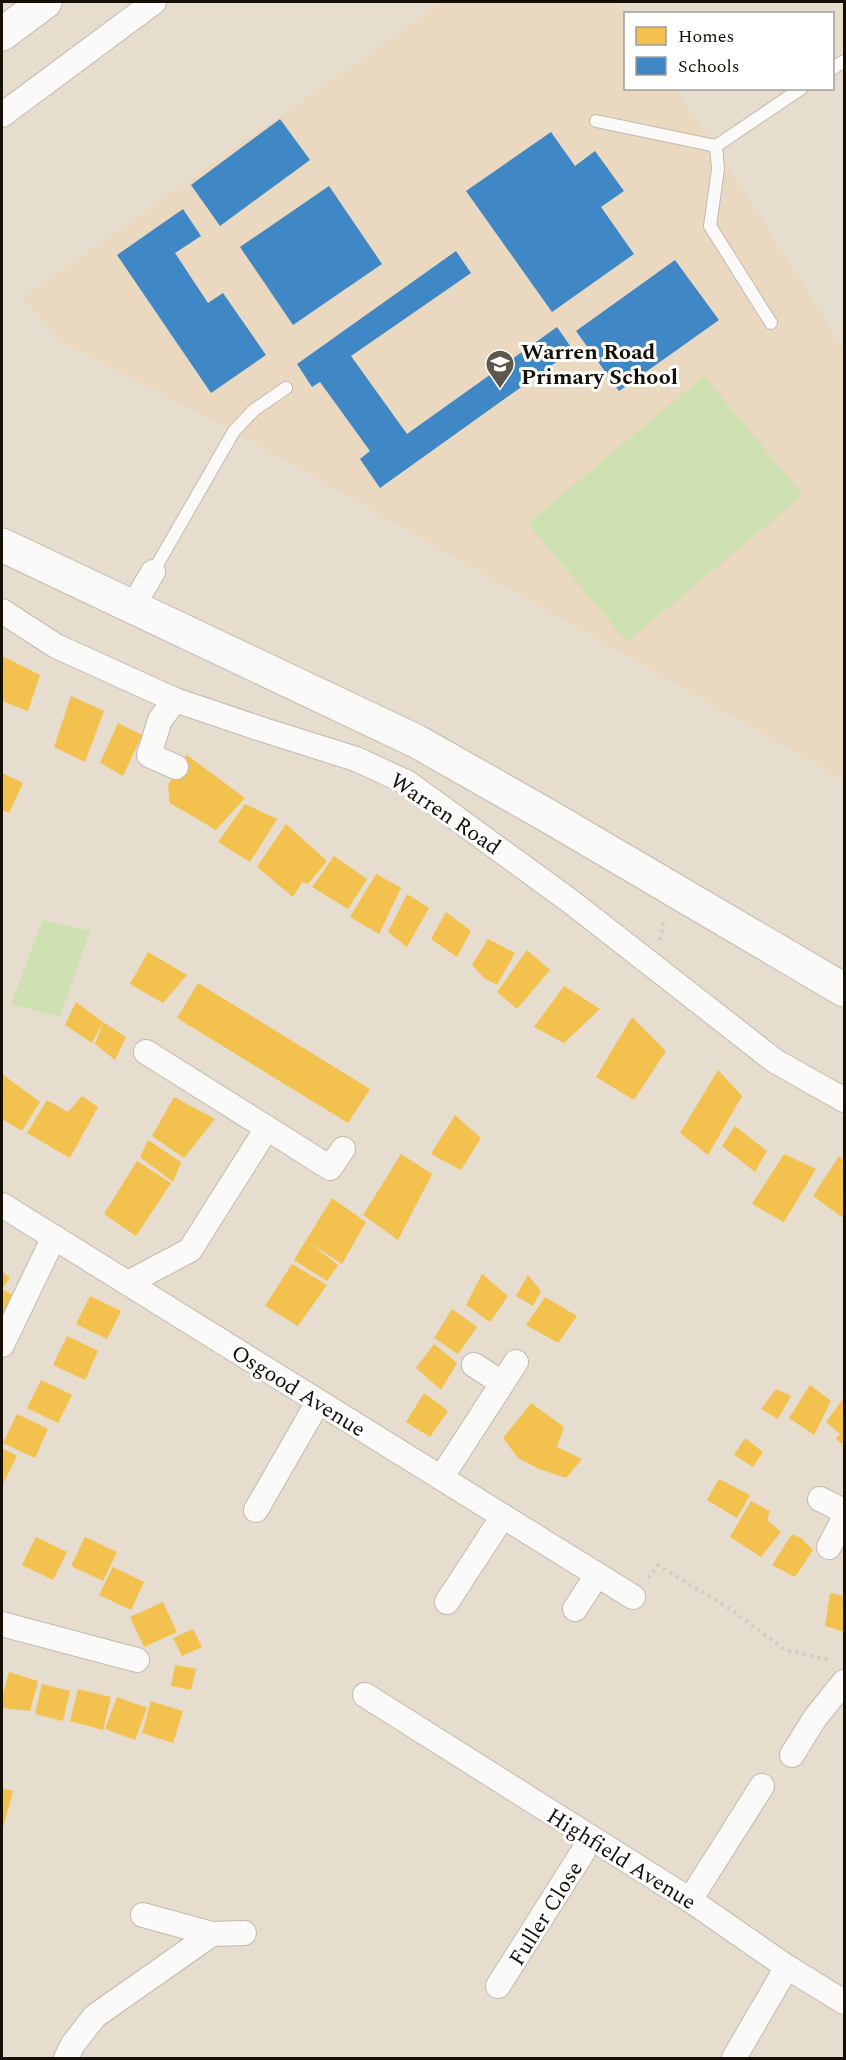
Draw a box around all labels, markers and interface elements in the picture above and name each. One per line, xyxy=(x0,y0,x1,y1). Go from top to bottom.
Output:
legend xyxy=(624,12,834,90)
text: Homes xyxy=(678,23,734,50)
text: Schools xyxy=(678,53,740,80)
place label: Warren Road Primary School xyxy=(521,336,678,394)
school or university icon: Warren Road Primary School xyxy=(484,348,516,390)
street label: Warren Road xyxy=(383,765,507,864)
street label: Osgood Avenue xyxy=(224,1337,372,1446)
street label: Highfield Avenue xyxy=(540,1800,703,1919)
street label: Fuller Close xyxy=(501,1855,592,1973)

